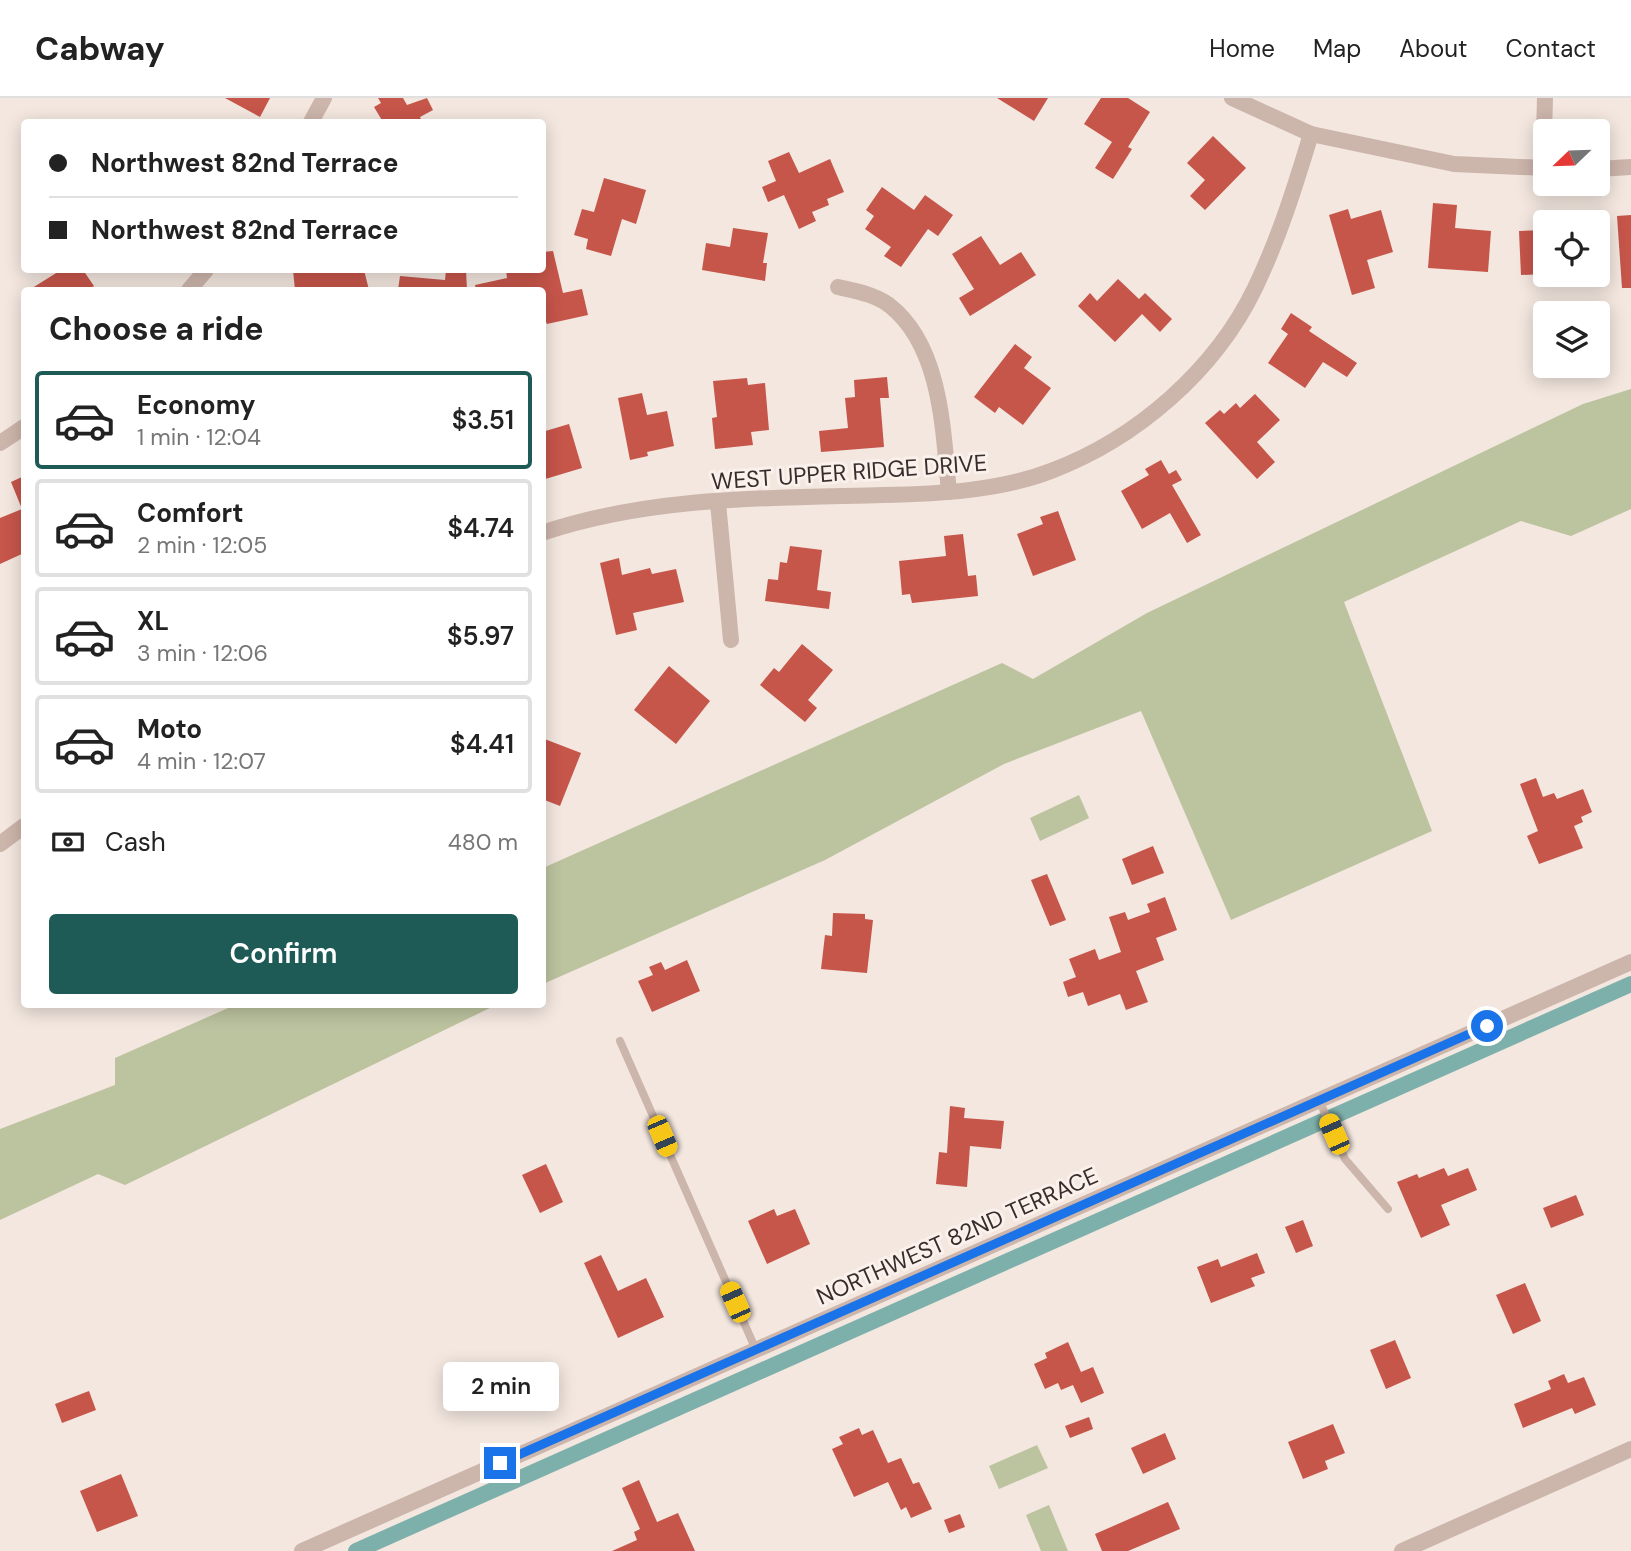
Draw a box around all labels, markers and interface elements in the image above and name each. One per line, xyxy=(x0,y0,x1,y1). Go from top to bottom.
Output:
text: Cabway xyxy=(35,27,165,70)
text: Home xyxy=(1209,33,1275,64)
text: Map xyxy=(1313,33,1361,64)
text: About xyxy=(1399,33,1468,64)
text: Contact xyxy=(1506,33,1596,64)
north arrow xyxy=(1533,119,1610,196)
map controls xyxy=(1533,119,1610,378)
text: Northwest 82nd Terrace xyxy=(91,146,398,180)
button: locate xyxy=(1533,210,1610,287)
text: Northwest 82nd Terrace xyxy=(91,213,398,247)
button: layers xyxy=(1533,301,1610,378)
text: Choose a ride xyxy=(49,308,264,350)
text: Economy xyxy=(137,388,255,422)
icon: car xyxy=(53,389,116,452)
text: $3.51 xyxy=(452,403,514,437)
text: 1 min · 12:04 xyxy=(137,422,261,452)
street label: WEST UPPER RIDGE DRIVE xyxy=(710,447,988,497)
text: Comfort xyxy=(137,496,243,530)
icon: car xyxy=(53,497,116,560)
text: $4.74 xyxy=(447,511,514,545)
text: 2 min · 12:05 xyxy=(137,530,267,560)
text: XL xyxy=(137,604,169,638)
icon: car xyxy=(53,605,116,668)
text: $5.97 xyxy=(447,619,514,653)
text: 3 min · 12:06 xyxy=(137,638,268,668)
text: Moto xyxy=(137,712,202,746)
icon: car xyxy=(53,713,116,776)
text: $4.41 xyxy=(450,727,514,761)
text: 4 min · 12:07 xyxy=(137,746,266,776)
icon: cash xyxy=(49,823,87,861)
text: Cash xyxy=(105,825,166,859)
text: 480 m xyxy=(448,827,518,857)
button: Confirm xyxy=(49,914,518,994)
route start xyxy=(1471,1010,1503,1042)
car xyxy=(1316,1111,1353,1157)
car xyxy=(645,1113,680,1159)
street label: NORTHWEST 82ND TERRACE xyxy=(812,1160,1102,1312)
car xyxy=(717,1279,754,1325)
callout: 2 min xyxy=(442,1362,558,1410)
text: 2 min xyxy=(471,1371,531,1401)
route end xyxy=(484,1447,516,1479)

